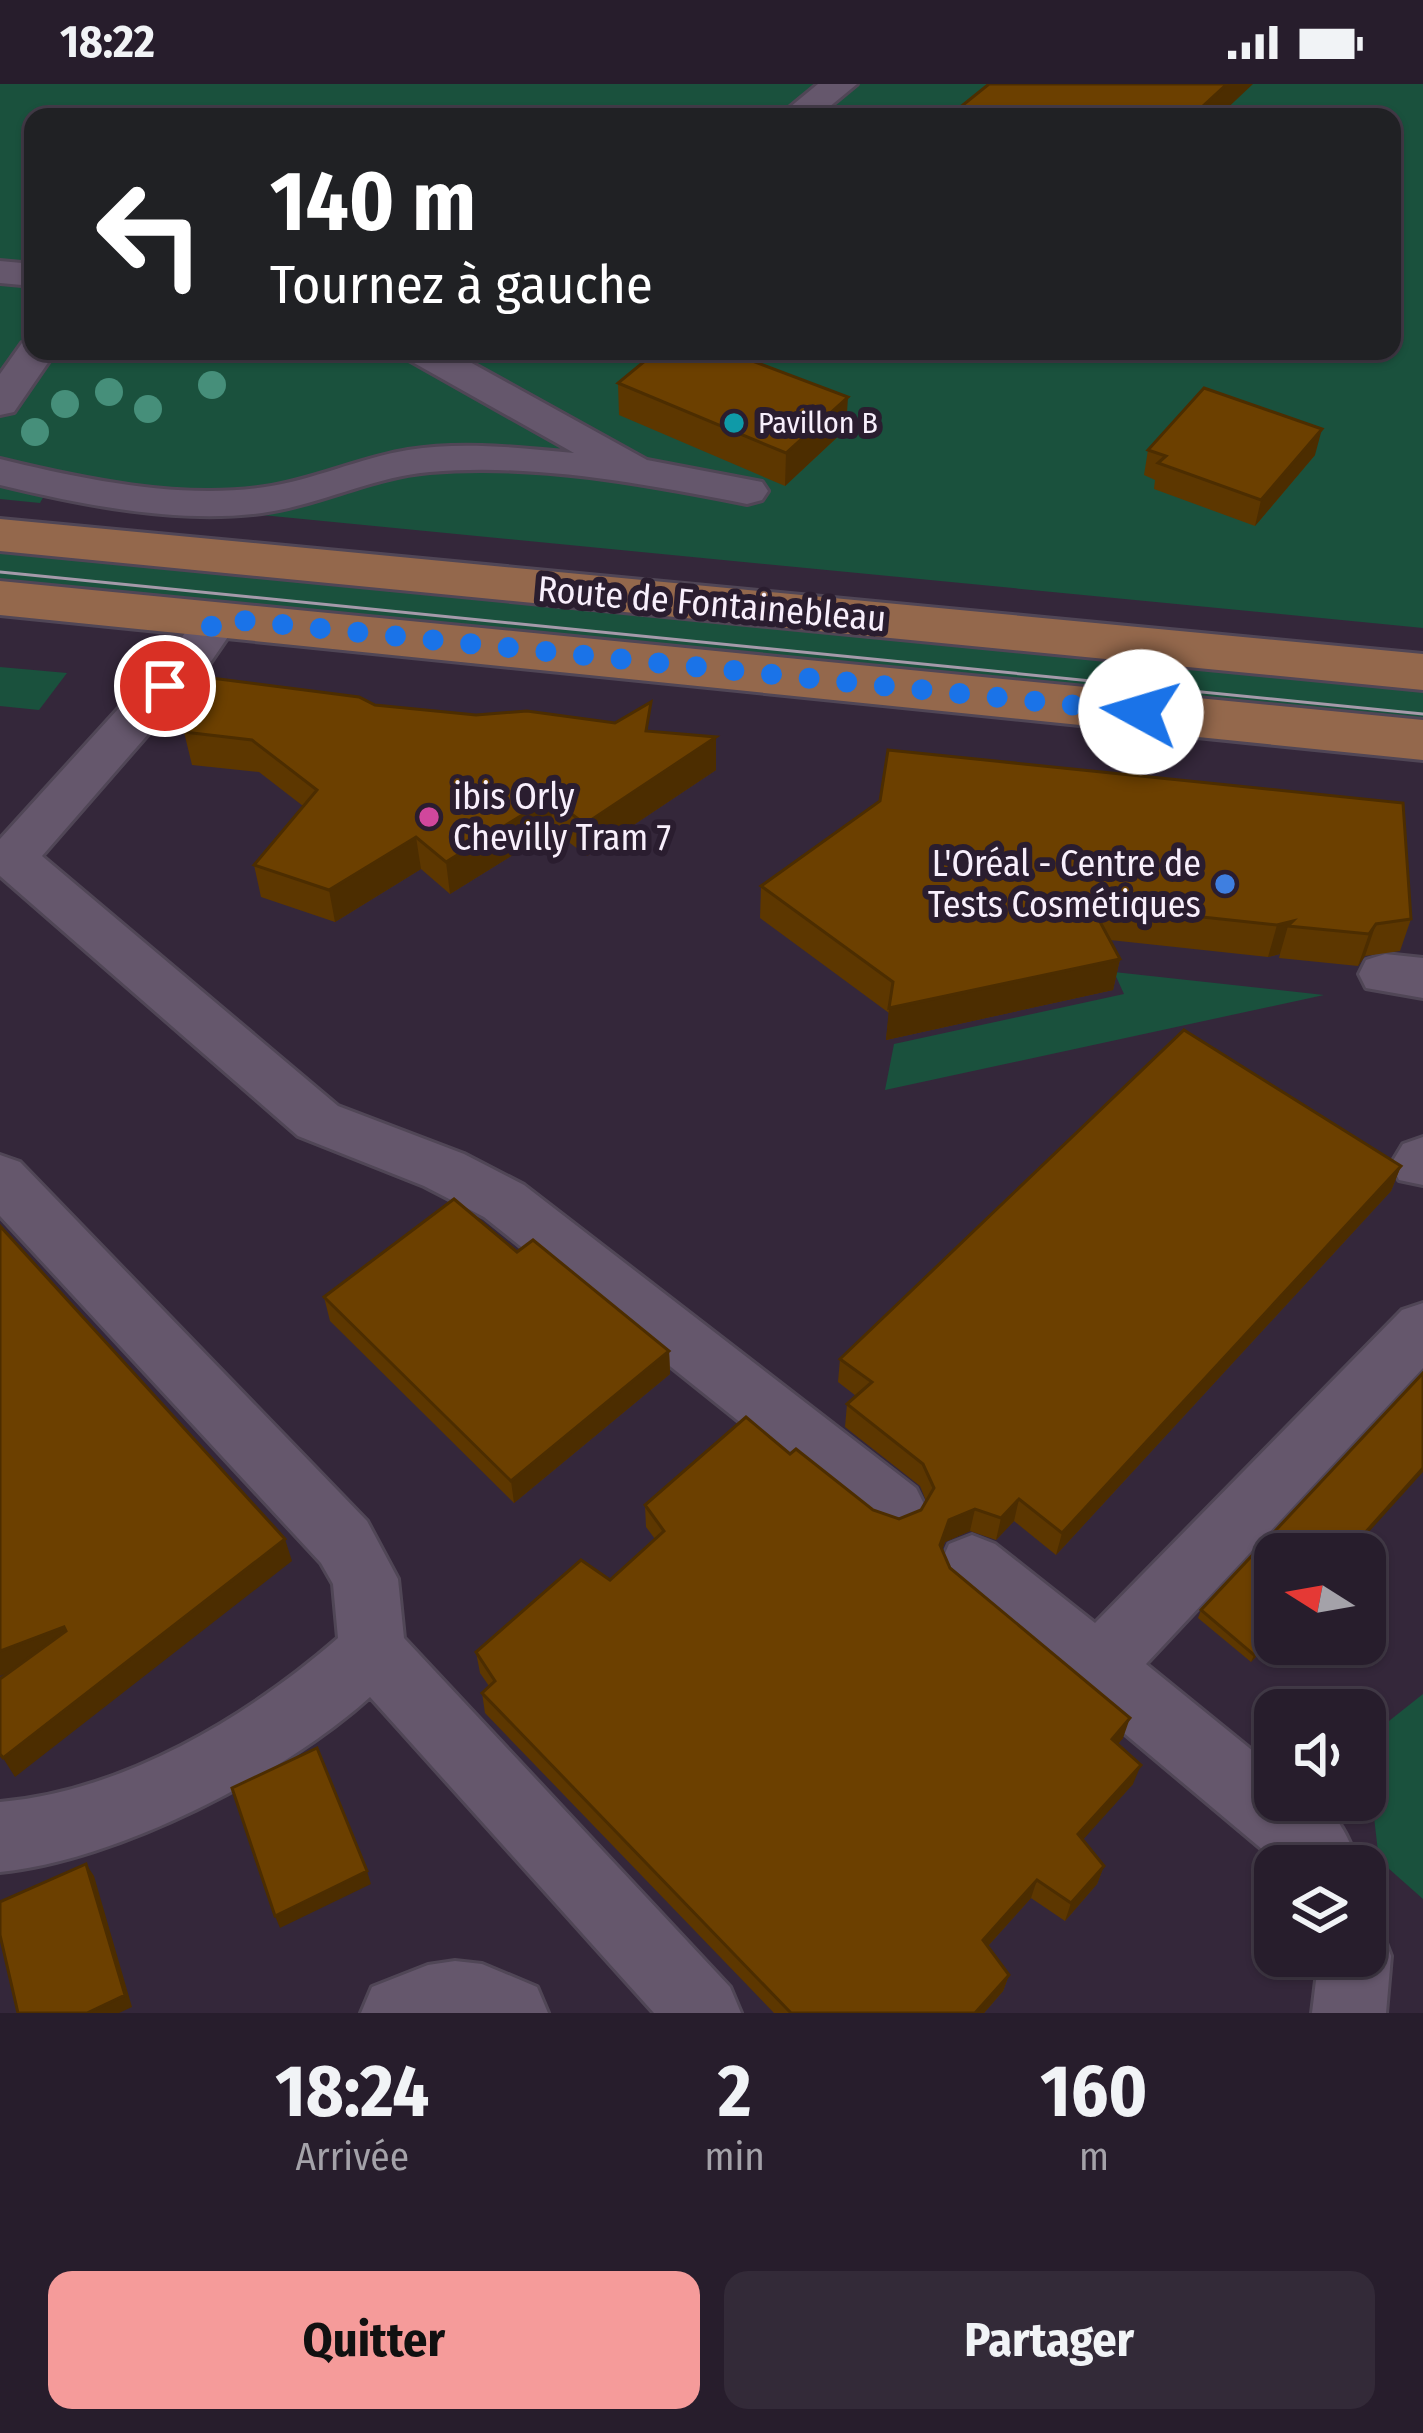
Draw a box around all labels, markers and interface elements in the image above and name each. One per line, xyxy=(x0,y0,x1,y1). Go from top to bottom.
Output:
text: 18:22 xyxy=(60,15,155,69)
text: 140 m xyxy=(270,151,476,252)
icon: left xyxy=(72,156,228,312)
text: Tournez à gauche xyxy=(270,253,653,317)
place label: Pavillon B xyxy=(758,405,878,441)
marker: Pavillon B xyxy=(721,410,747,436)
street label: Route de Fontainebleau xyxy=(536,567,888,641)
pin xyxy=(114,635,216,737)
position arrow xyxy=(1078,649,1204,775)
icon: arrive xyxy=(132,653,198,719)
place label: ibis Orly Chevilly Tram 7 xyxy=(453,775,671,860)
marker: ibis Orly Chevilly Tram 7 xyxy=(416,804,442,830)
place label: L'Oréal - Centre de Tests Cosmétiques xyxy=(928,842,1201,927)
marker: L'Oréal - Centre de Tests Cosmétiques xyxy=(1212,871,1238,897)
north arrow xyxy=(1254,1533,1386,1665)
map controls xyxy=(1254,1533,1386,1977)
button: sound xyxy=(1254,1689,1386,1821)
button: layers xyxy=(1254,1845,1386,1977)
text: 18:24 xyxy=(275,2049,429,2135)
text: 2 xyxy=(718,2049,751,2135)
text: 160 xyxy=(1040,2049,1148,2135)
text: Arrivée xyxy=(296,2134,409,2180)
text: min xyxy=(705,2134,765,2180)
text: m xyxy=(1079,2134,1109,2180)
button: Quitter xyxy=(48,2271,700,2409)
button: Partager xyxy=(724,2271,1375,2409)

